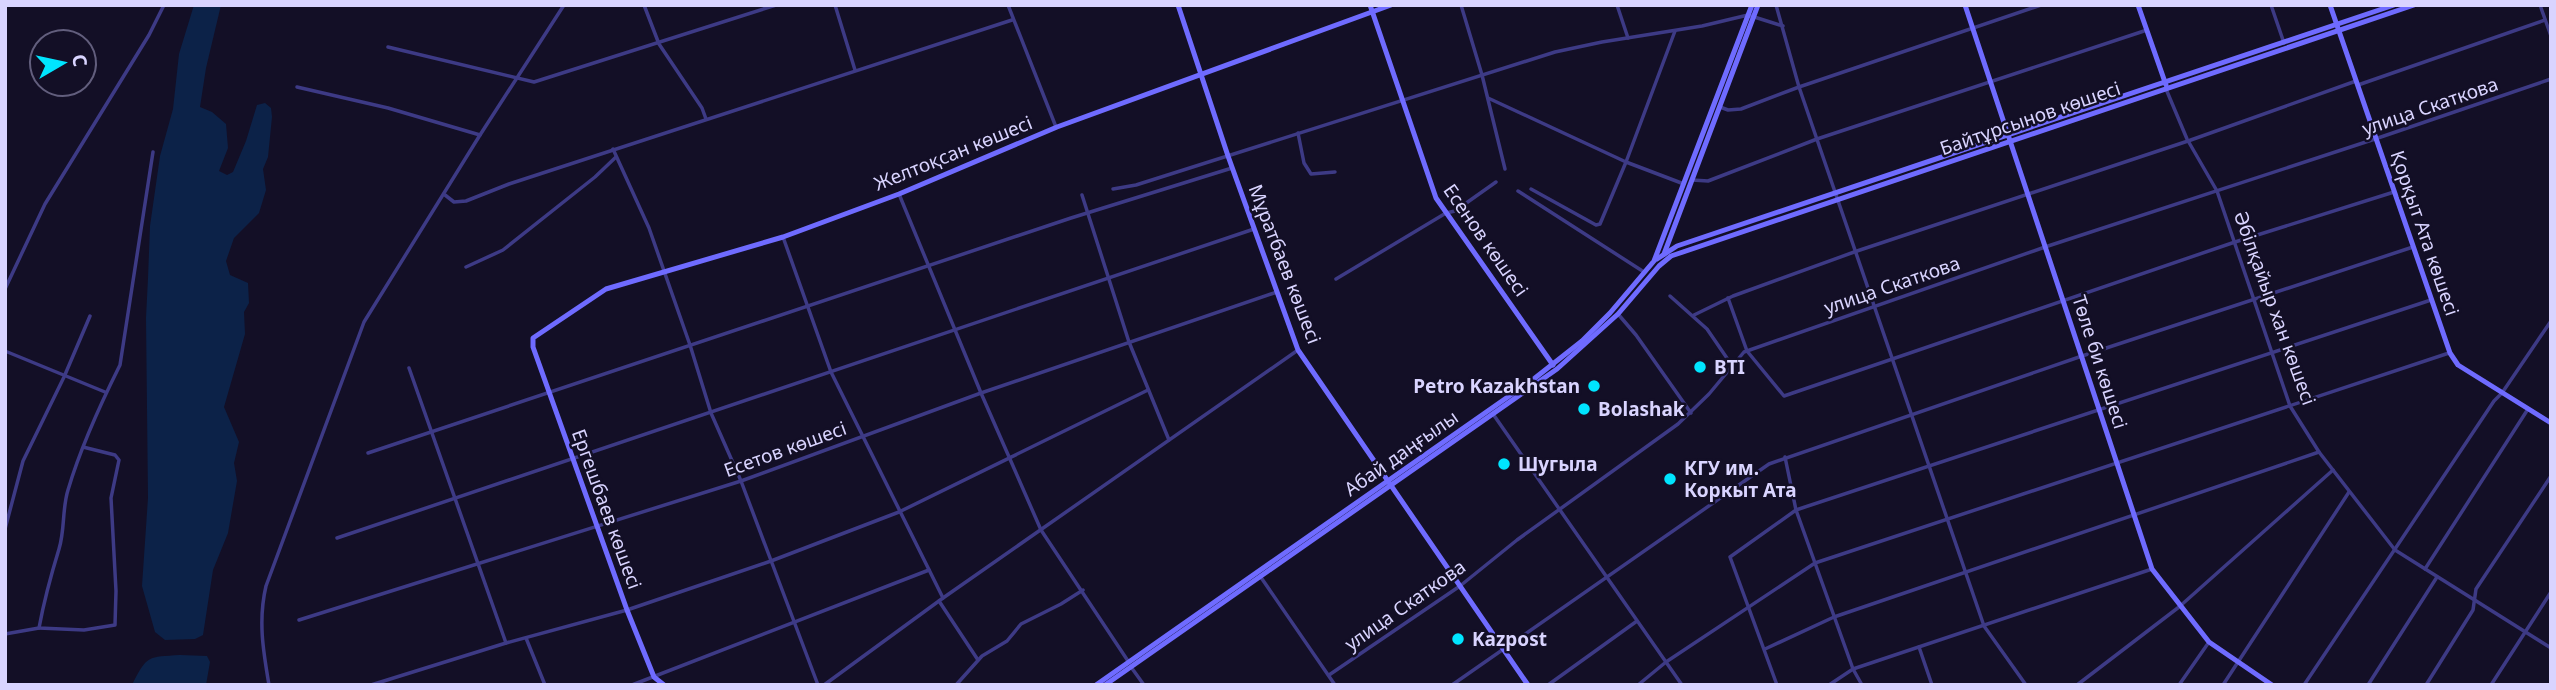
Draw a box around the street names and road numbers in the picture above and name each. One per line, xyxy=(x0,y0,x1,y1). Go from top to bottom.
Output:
street label: улица Скаткова xyxy=(2359,71,2501,141)
street label: Байтұрсынов көшесі xyxy=(1936,75,2124,161)
street label: Желтоқсан көшесі xyxy=(870,109,1036,197)
street label: Қорқыт Ата көшесі xyxy=(2385,147,2465,319)
street label: Есенов көшесі xyxy=(1438,179,1534,301)
street label: Мұратбаев көшесі xyxy=(1243,181,1327,347)
street label: Әбілқайыр хан көшесі xyxy=(2228,207,2322,409)
street label: улица Скаткова xyxy=(1821,250,1963,320)
street label: Төле би көшесі xyxy=(2066,292,2134,432)
street label: Абай даңғылы xyxy=(1339,404,1463,502)
street label: Есетов көшесі xyxy=(720,415,850,483)
street label: Ергешбаев көшесі xyxy=(566,425,648,593)
street label: улица Скаткова xyxy=(1339,554,1471,656)

